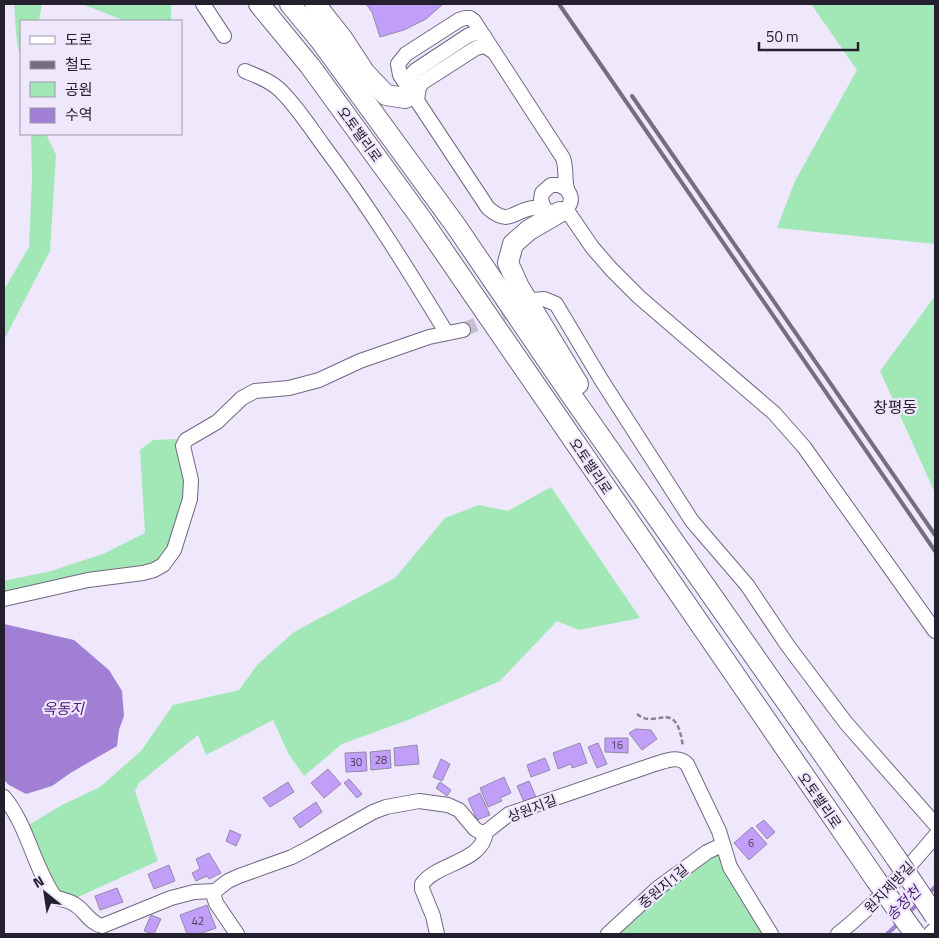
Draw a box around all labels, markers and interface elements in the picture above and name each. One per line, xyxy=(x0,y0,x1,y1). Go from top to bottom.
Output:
legend xyxy=(20,20,182,135)
scale bar xyxy=(759,20,858,52)
text: 50 m xyxy=(766,25,799,48)
text: 도로 xyxy=(65,28,93,51)
text: 철도 xyxy=(65,53,93,76)
text: 공원 xyxy=(65,78,93,101)
street label: 오토밸리로 xyxy=(333,102,387,166)
text: 수역 xyxy=(65,103,93,126)
district label: 창평동 xyxy=(873,395,917,419)
street label: 오토밸리로 xyxy=(564,433,618,499)
water label: 옥동지 xyxy=(42,697,85,720)
house number: 16 xyxy=(611,737,623,753)
house number: 28 xyxy=(375,752,387,768)
house number: 30 xyxy=(350,754,362,770)
street label: 오토밸리로 xyxy=(793,768,847,832)
street label: 상원지길 xyxy=(504,789,560,827)
house number: 6 xyxy=(748,835,754,851)
street label: 원지제방길 xyxy=(859,857,919,917)
street label: 중원지1길 xyxy=(634,859,692,913)
north arrow xyxy=(20,868,70,918)
text: N xyxy=(29,870,48,893)
water label: 송정천 xyxy=(880,879,927,926)
house number: 42 xyxy=(192,913,204,929)

